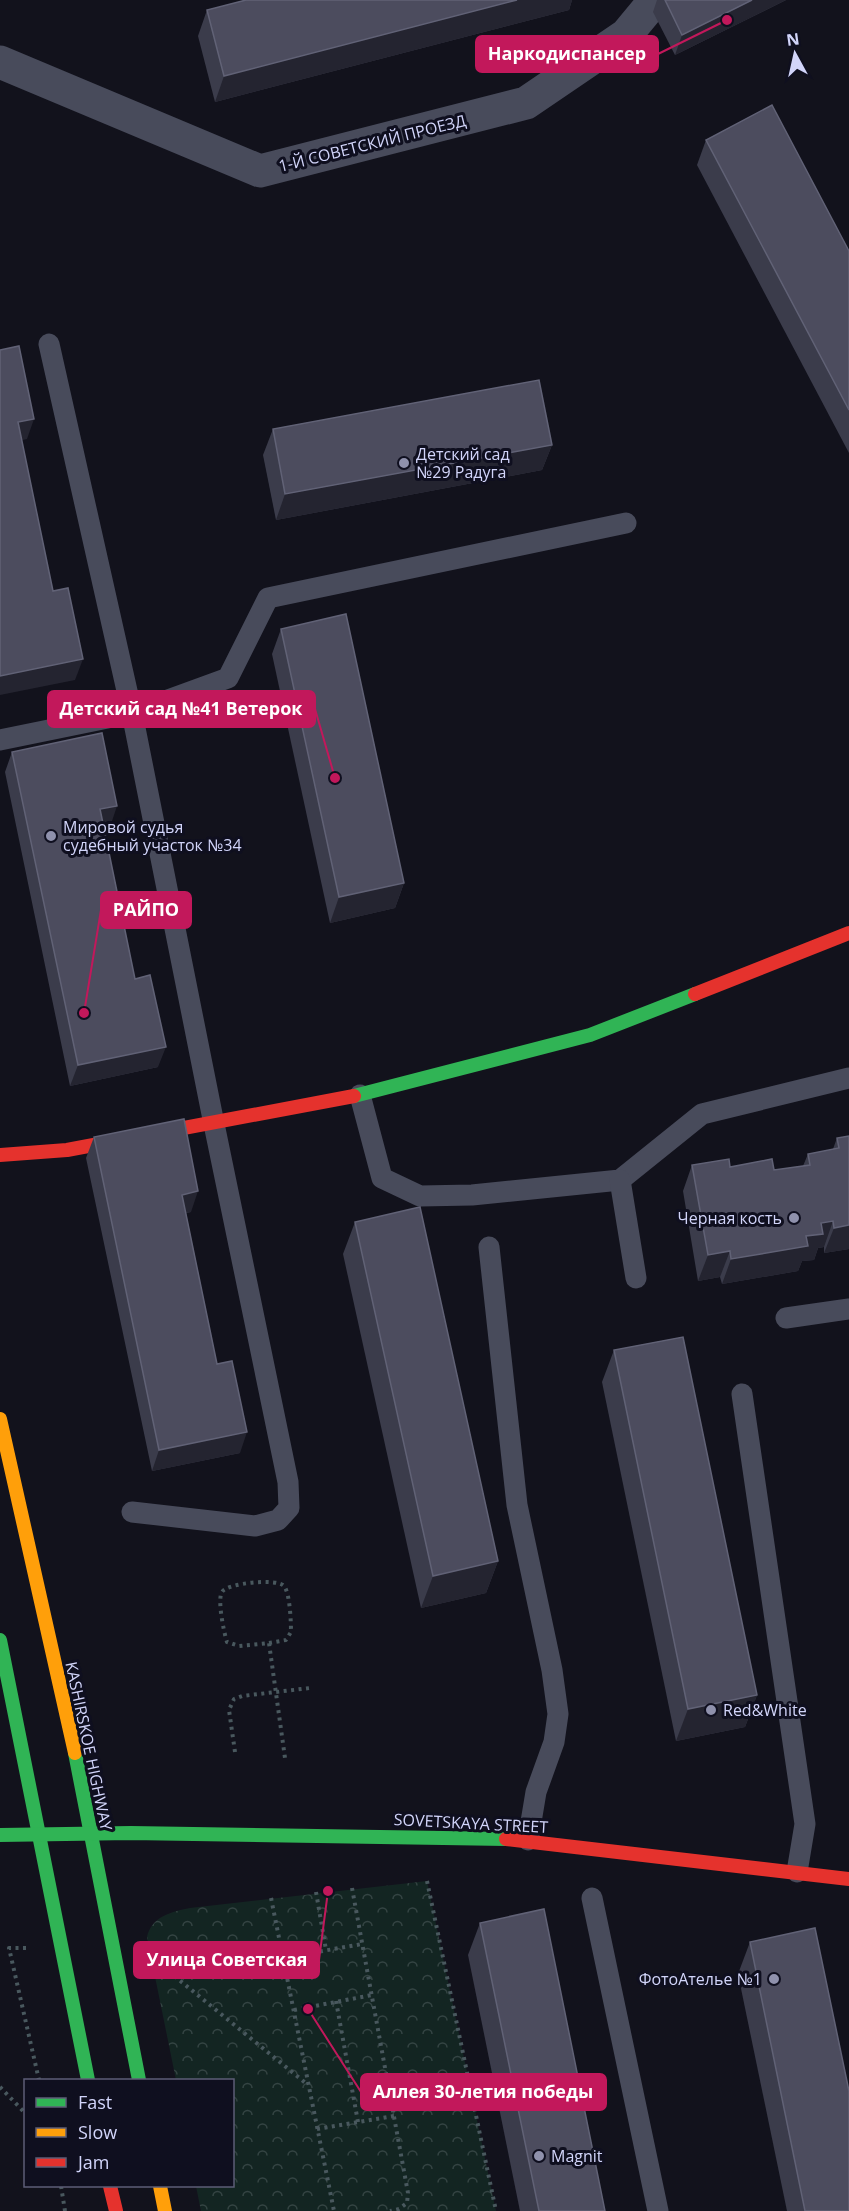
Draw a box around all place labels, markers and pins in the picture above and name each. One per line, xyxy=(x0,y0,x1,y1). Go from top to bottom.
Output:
callout: Наркодиспансер xyxy=(476,36,658,72)
place label: Детский сад №29 Радуга xyxy=(416,443,510,483)
marker: Детский сад №29 Радуга xyxy=(397,456,411,470)
callout: Детский сад №41 Ветерок xyxy=(48,691,315,727)
place label: Мировой судья судебный участок №34 xyxy=(63,816,242,856)
marker: Мировой судья судебный участок №34 xyxy=(44,829,58,843)
callout: РАЙПО xyxy=(101,892,191,928)
place label: Черная кость xyxy=(678,1207,782,1229)
marker: Черная кость xyxy=(787,1211,801,1225)
place label: Red&White xyxy=(723,1699,807,1721)
marker: Red&White xyxy=(704,1703,718,1717)
callout: Улица Советская xyxy=(134,1942,319,1978)
place label: ФотоАтелье №1 xyxy=(639,1968,762,1990)
marker: ФотоАтелье №1 xyxy=(767,1972,781,1986)
callout: Аллея 30-летия победы xyxy=(361,2074,606,2110)
place label: Magnit xyxy=(551,2145,603,2167)
marker: Magnit xyxy=(532,2149,546,2163)

